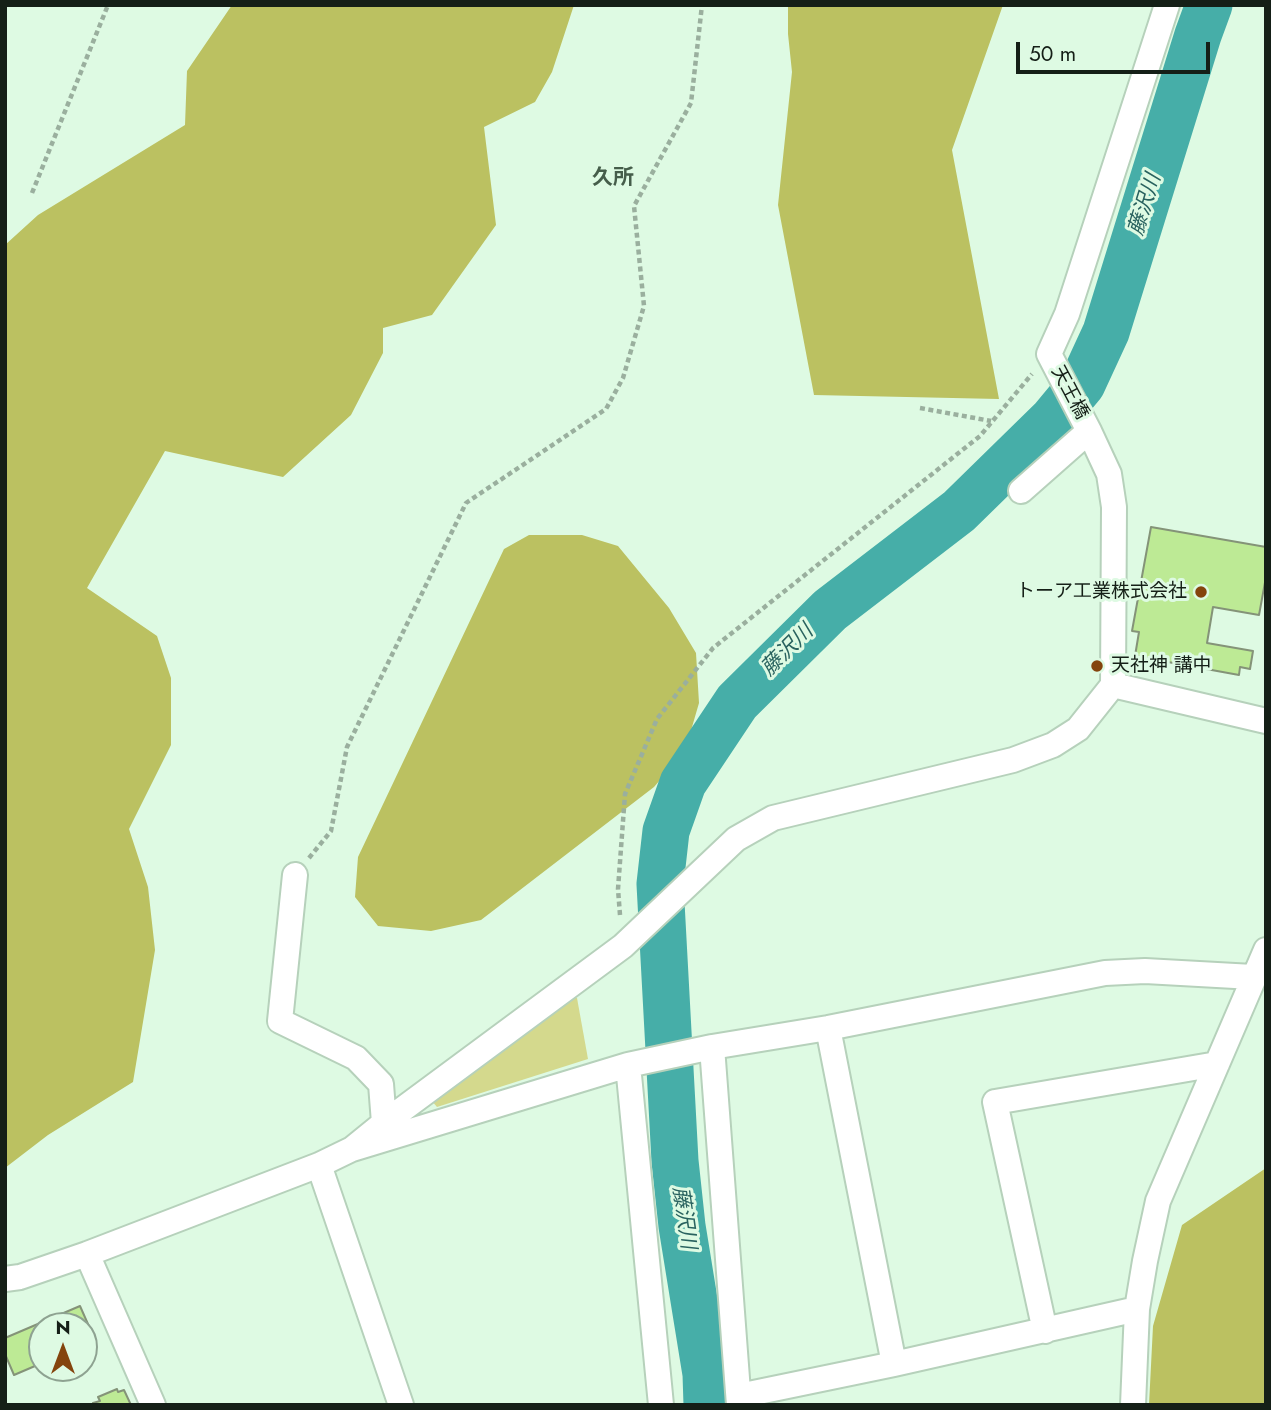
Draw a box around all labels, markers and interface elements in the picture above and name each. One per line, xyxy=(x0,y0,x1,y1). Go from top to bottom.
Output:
scale bar xyxy=(1019,28,1213,72)
text: 50 m xyxy=(1029,39,1076,69)
district label: 久所 xyxy=(592,166,634,192)
water label: 藤沢川 xyxy=(1125,171,1167,239)
street label: 天王橋 xyxy=(1046,362,1092,424)
place label: トーア工業株式会社 xyxy=(1016,581,1187,603)
marker: トーア工業株式会社 xyxy=(1193,584,1209,600)
water label: 藤沢川 xyxy=(757,620,819,682)
place label: 天社神 講中 xyxy=(1111,655,1212,677)
marker: 天社神 講中 xyxy=(1089,658,1105,674)
water label: 藤沢川 xyxy=(666,1185,700,1251)
north arrow xyxy=(28,1312,98,1382)
text: N xyxy=(55,1314,71,1341)

